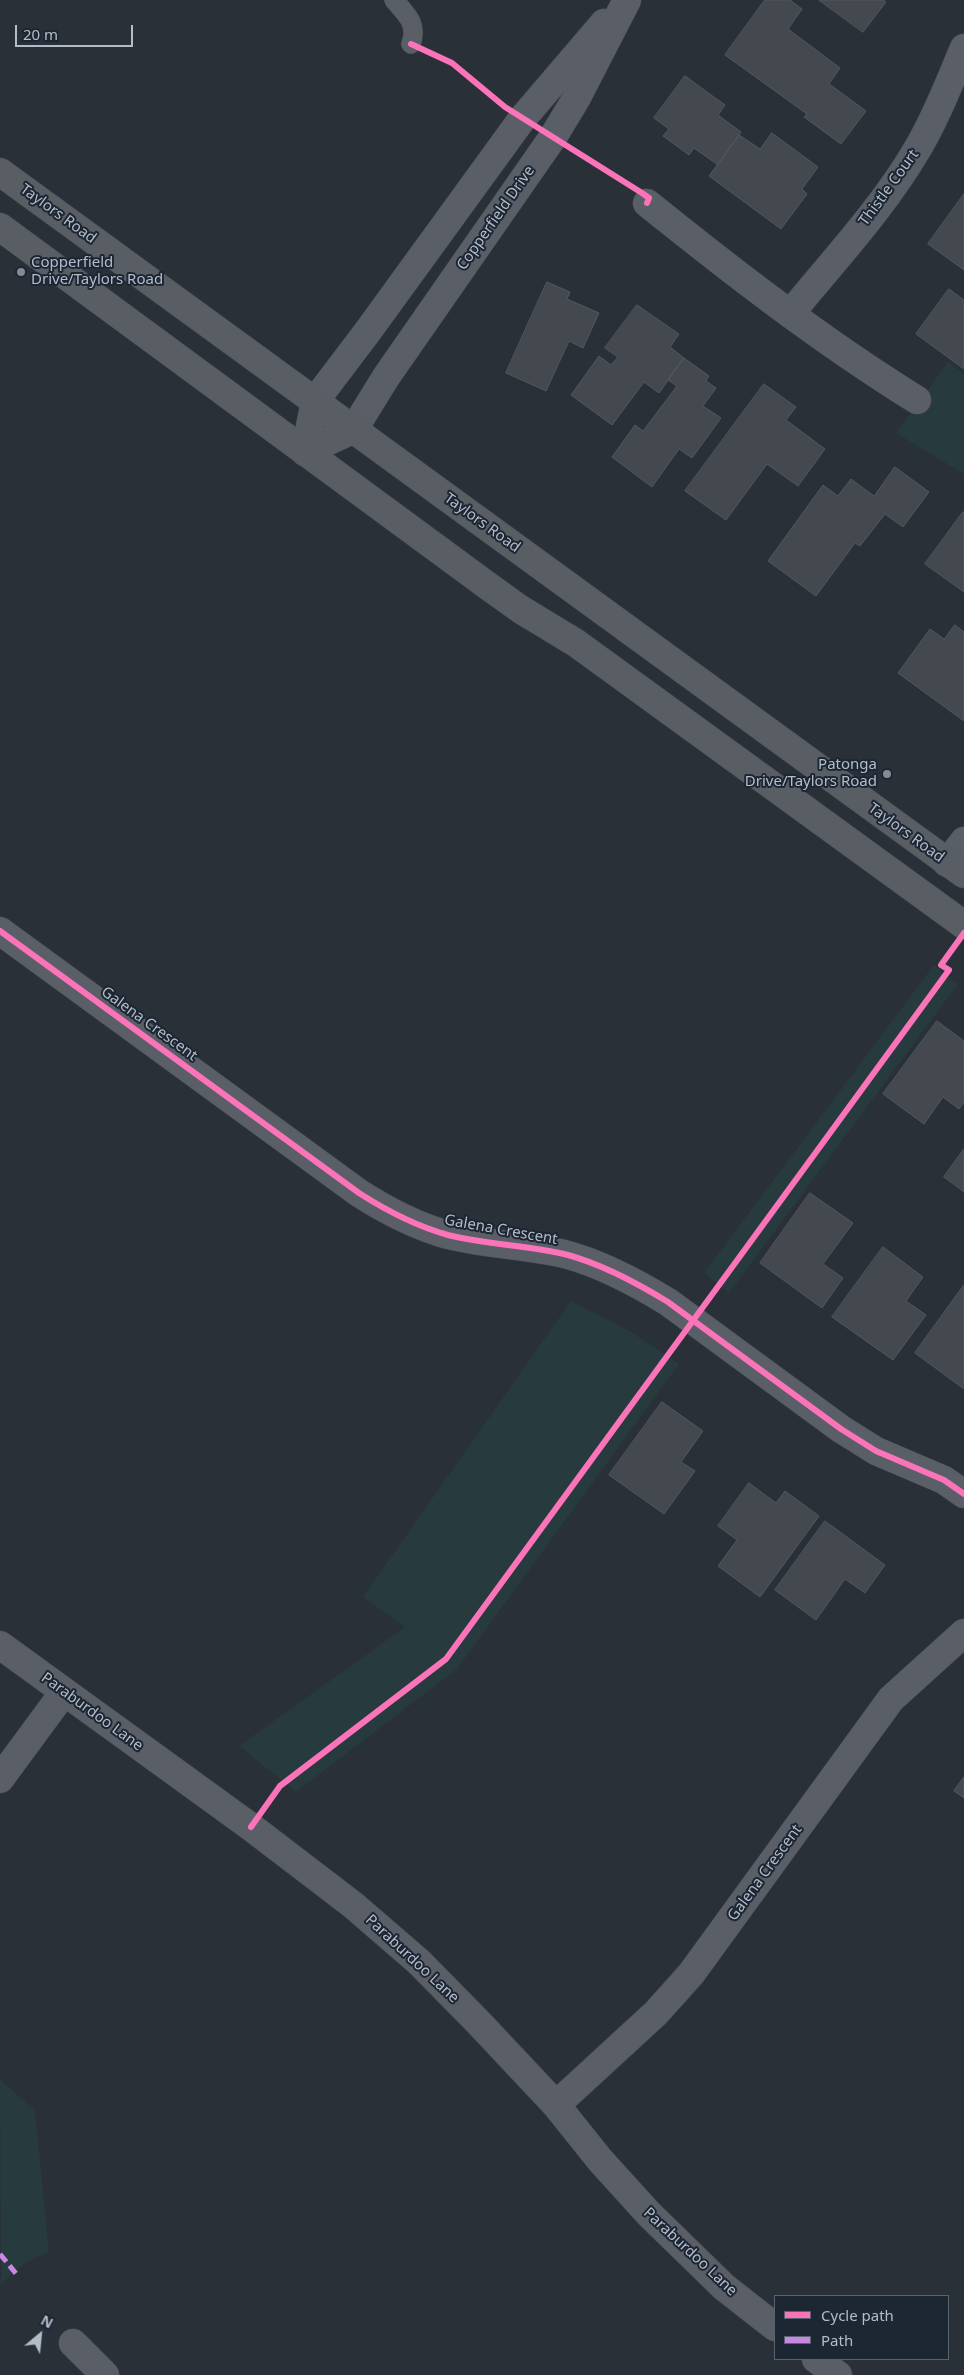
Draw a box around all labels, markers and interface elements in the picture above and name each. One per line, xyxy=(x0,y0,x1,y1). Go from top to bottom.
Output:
scale bar xyxy=(18,15,135,47)
text: 20 m xyxy=(23,24,58,44)
street label: Thistle Court xyxy=(855,146,923,230)
street label: Copperfield Drive xyxy=(453,162,539,274)
street label: Taylors Road xyxy=(17,180,99,248)
place label: Copperfield Drive/Taylors Road xyxy=(31,254,163,289)
marker: Copperfield Drive/Taylors Road xyxy=(15,266,27,278)
street label: Taylors Road xyxy=(441,489,523,557)
place label: Patonga Drive/Taylors Road xyxy=(745,756,877,791)
marker: Patonga Drive/Taylors Road xyxy=(881,768,893,780)
street label: Taylors Road xyxy=(865,799,947,867)
street label: Galena Crescent xyxy=(97,983,201,1065)
street label: Galena Crescent xyxy=(443,1211,559,1249)
street label: Paraburdoo Lane xyxy=(38,1669,146,1755)
street label: Galena Crescent xyxy=(724,1821,806,1925)
street label: Paraburdoo Lane xyxy=(361,1911,463,2007)
street label: Paraburdoo Lane xyxy=(639,2204,741,2300)
legend xyxy=(774,2295,949,2360)
text: Cycle path xyxy=(821,2305,894,2325)
north arrow xyxy=(15,2310,65,2360)
text: N xyxy=(38,2310,57,2332)
text: Path xyxy=(821,2330,853,2350)

